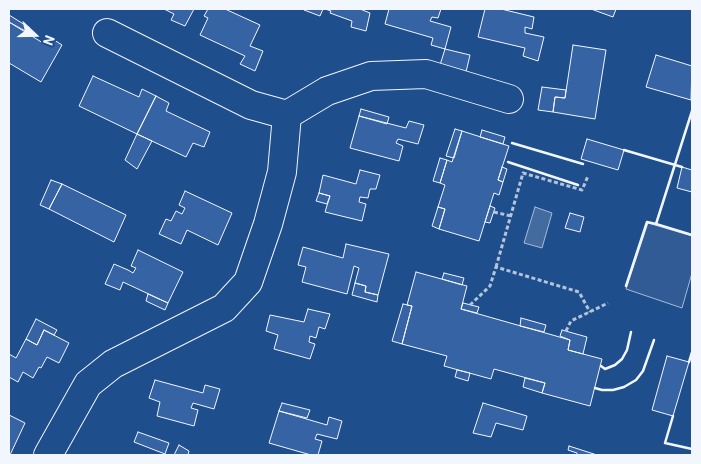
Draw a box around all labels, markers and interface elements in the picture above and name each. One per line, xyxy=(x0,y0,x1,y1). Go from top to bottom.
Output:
north arrow xyxy=(10,10,60,60)
text: N xyxy=(40,33,59,48)

